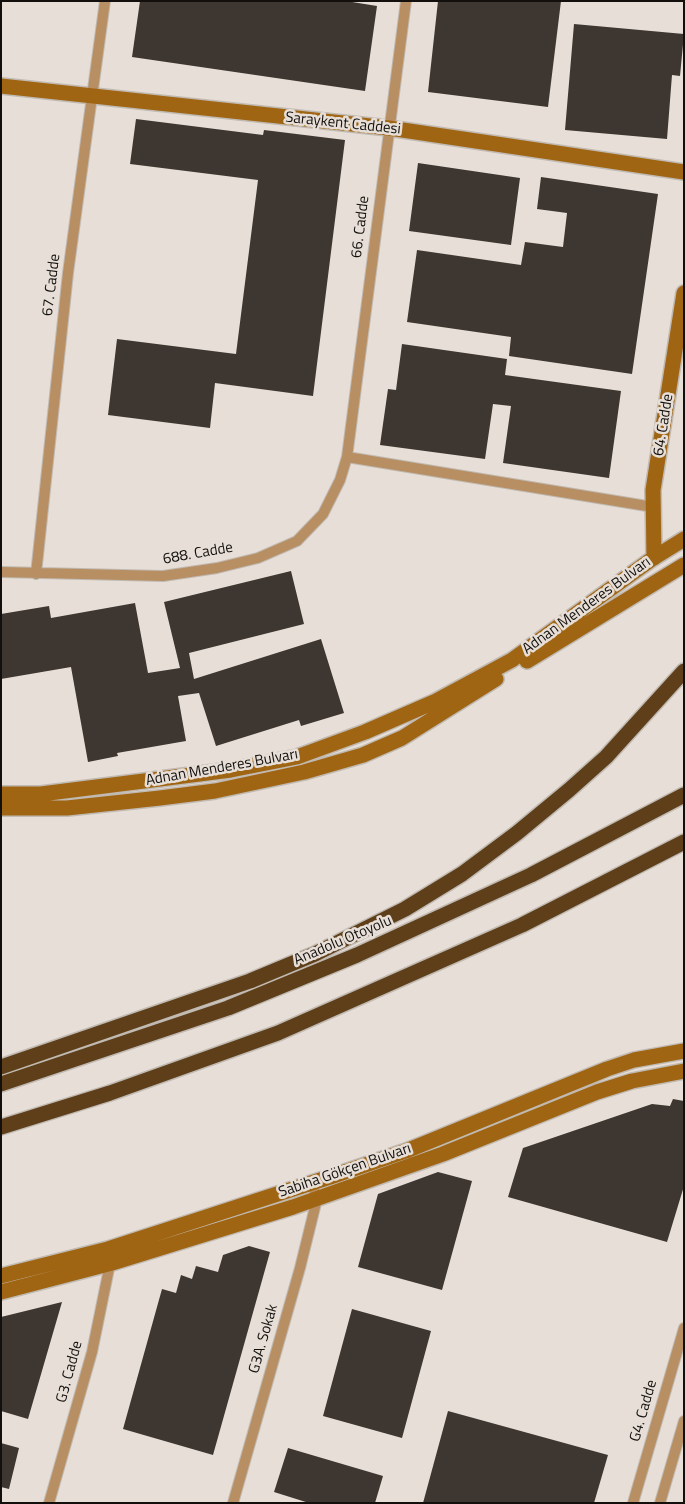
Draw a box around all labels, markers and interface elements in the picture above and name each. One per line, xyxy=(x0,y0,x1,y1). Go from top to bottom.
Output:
street label: Saraykent Caddesi xyxy=(284,109,402,139)
street label: 66. Cadde xyxy=(348,195,374,259)
street label: 67. Cadde xyxy=(39,253,65,317)
street label: 64. Cadde xyxy=(650,393,678,457)
street label: 688. Cadde xyxy=(162,539,234,569)
street label: Adnan Menderes Bulvarı xyxy=(519,553,655,659)
street label: Adnan Menderes Bulvarı xyxy=(145,746,299,790)
street label: Anadolu Otoyolu xyxy=(291,912,395,970)
street label: Sabiha Gökçen Bulvarı xyxy=(276,1140,414,1202)
street label: G3A. Sokak xyxy=(246,1302,282,1376)
street label: G3. Cadde xyxy=(53,1339,87,1405)
street label: G4. Cadde xyxy=(627,1378,661,1444)

